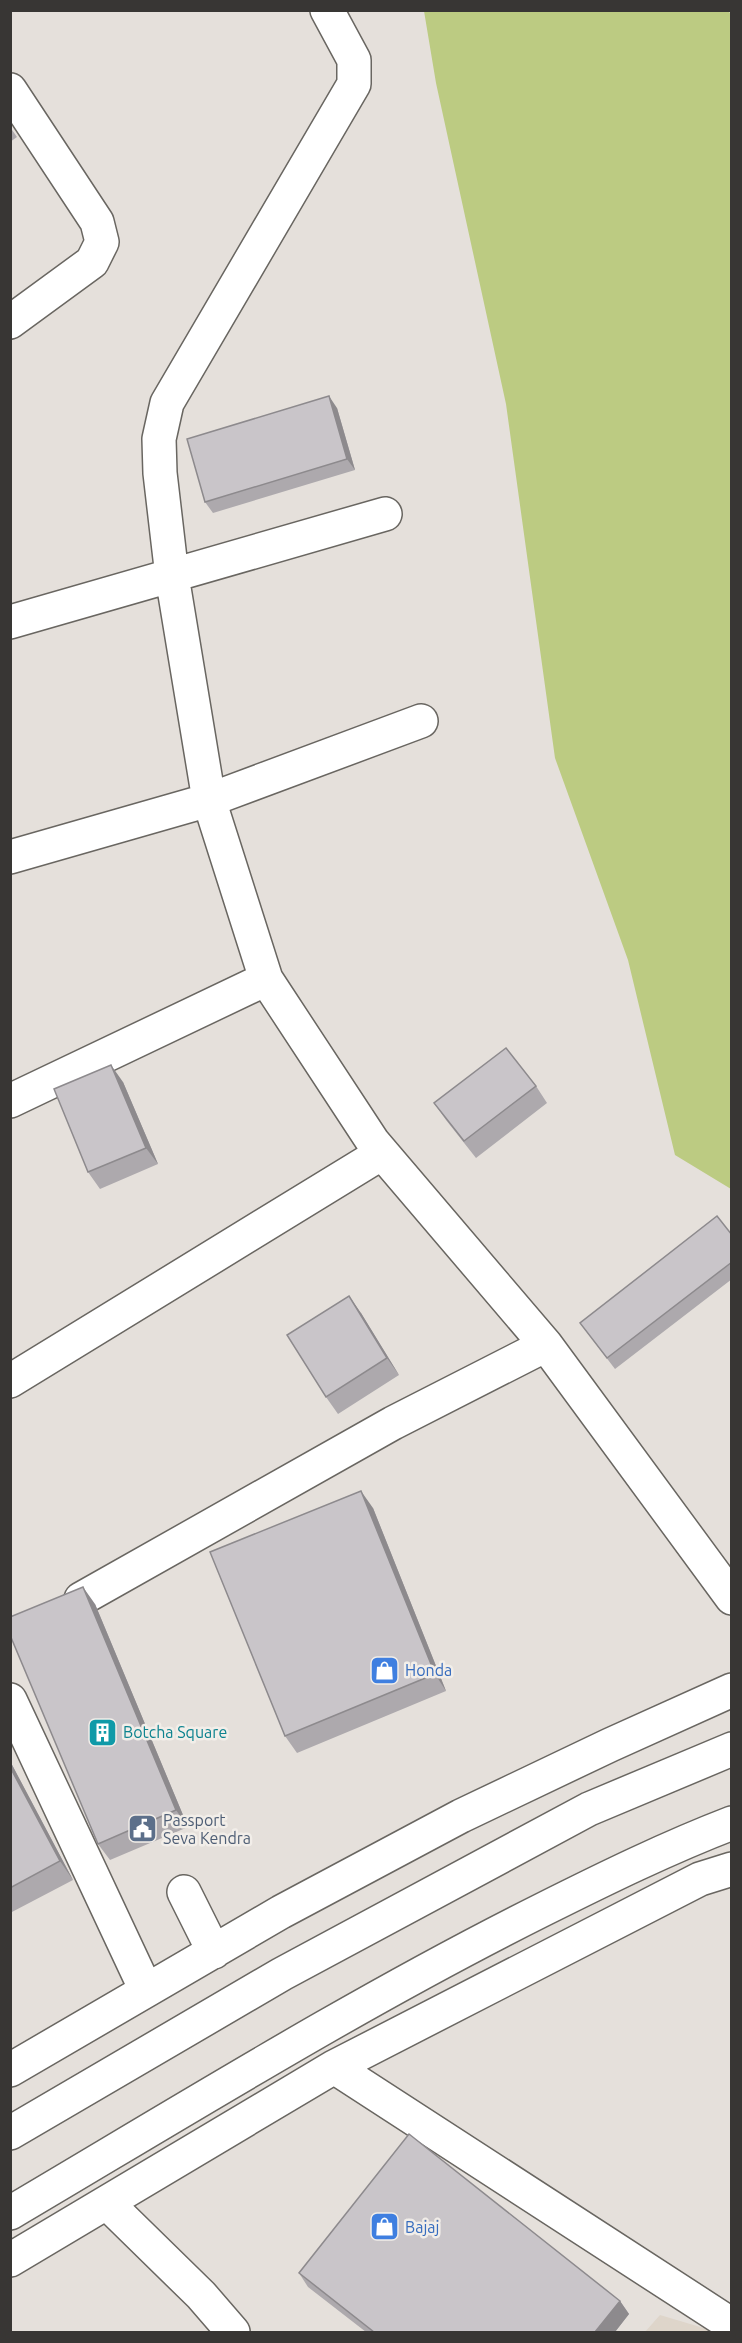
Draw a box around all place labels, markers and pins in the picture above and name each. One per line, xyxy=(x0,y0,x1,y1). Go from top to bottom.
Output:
shop icon: Honda xyxy=(368,1654,400,1686)
place label: Honda xyxy=(405,1661,452,1679)
building icon: Botcha Square xyxy=(86,1716,118,1748)
place label: Botcha Square xyxy=(123,1723,227,1741)
place label: Passport Seva Kendra xyxy=(163,1811,251,1847)
public building icon: Passport Seva Kendra xyxy=(126,1813,158,1845)
shop icon: Bajaj xyxy=(368,2211,400,2243)
place label: Bajaj xyxy=(405,2218,439,2236)

